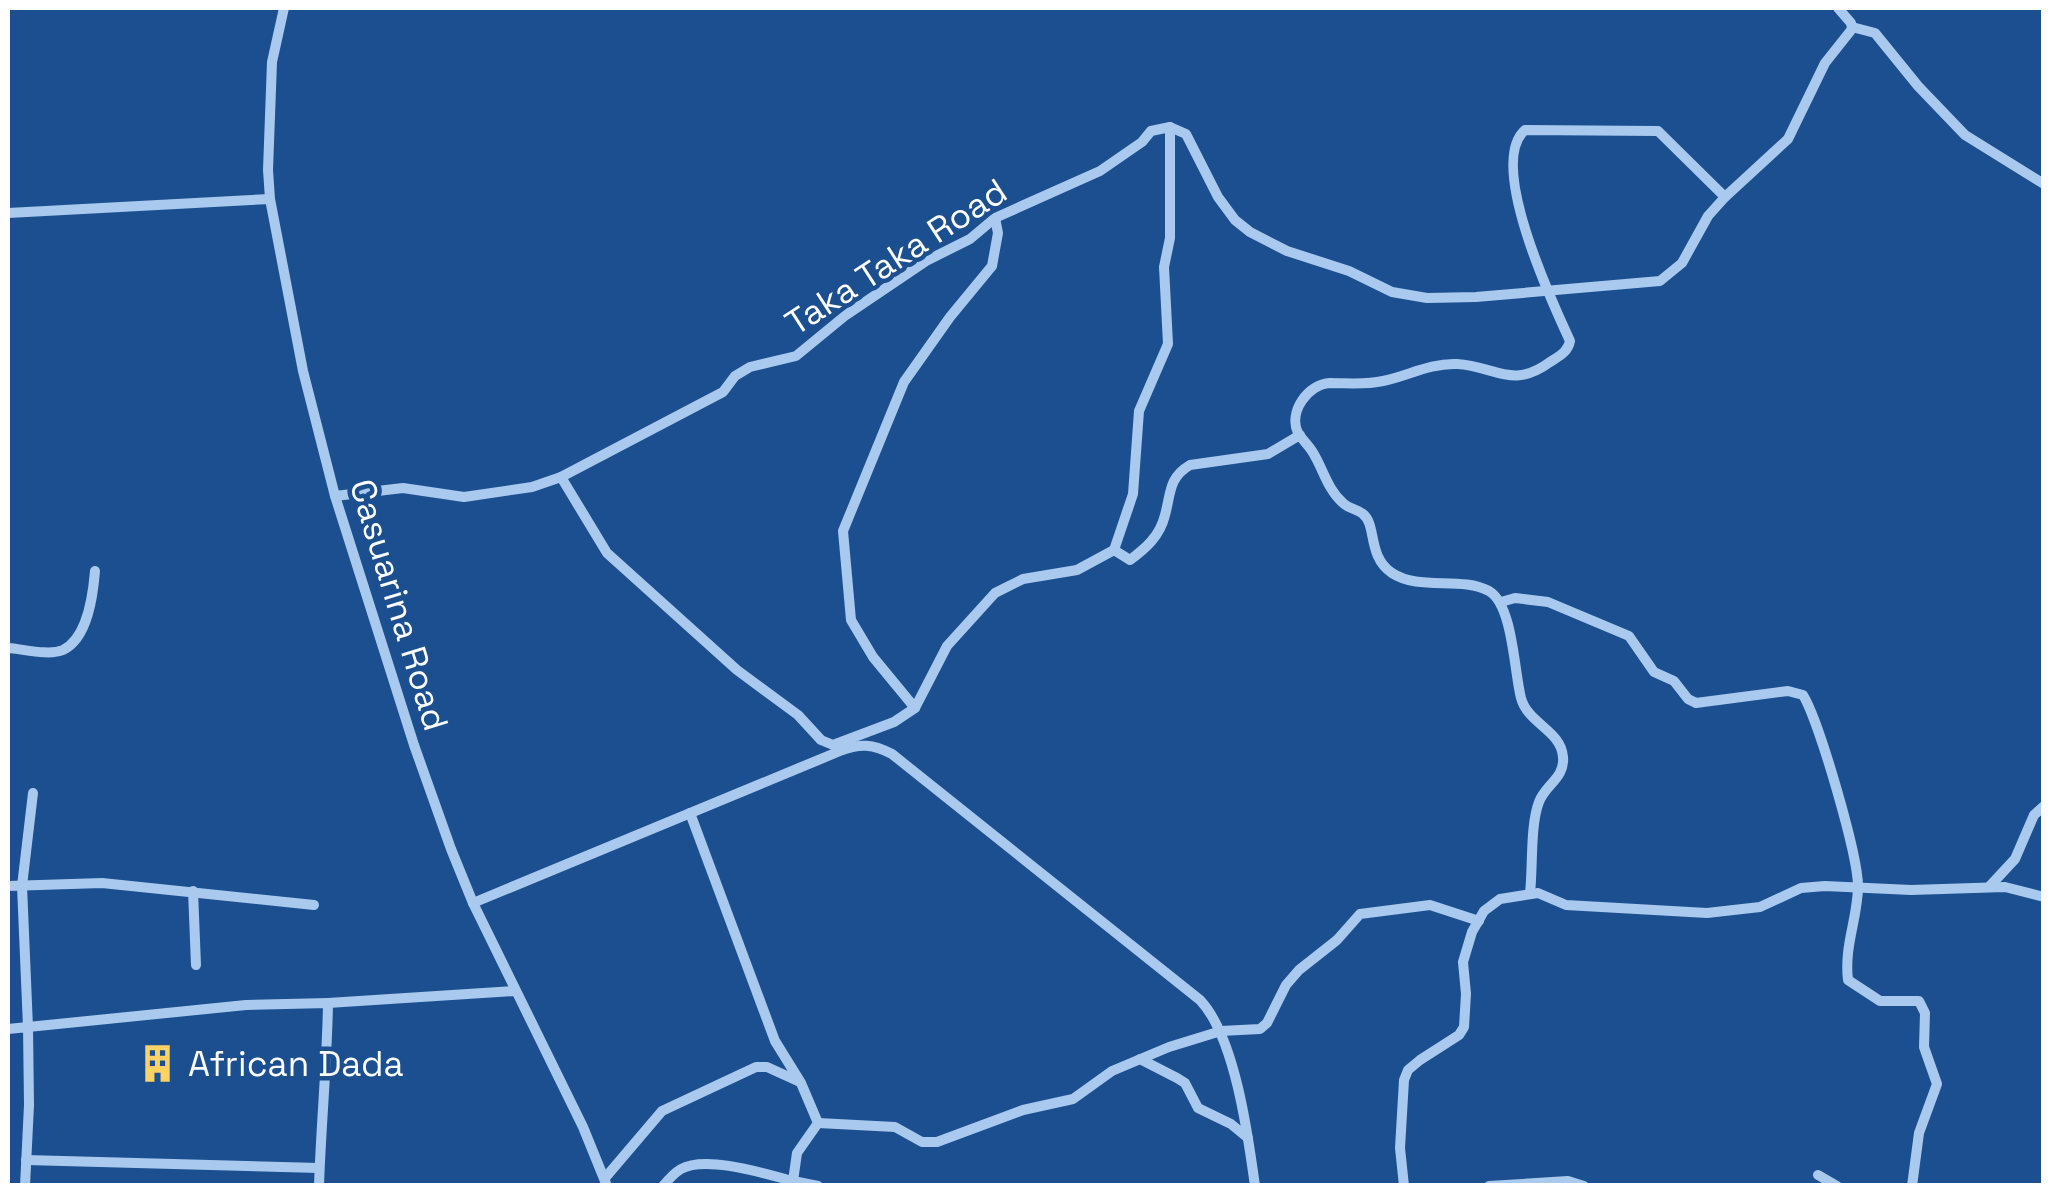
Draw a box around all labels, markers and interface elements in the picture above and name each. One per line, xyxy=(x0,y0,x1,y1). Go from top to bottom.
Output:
street label: Taka Taka Road xyxy=(777,169,1015,345)
street label: Casuarina Road xyxy=(340,474,458,736)
place label: African Dada xyxy=(188,1042,404,1086)
building icon: African Dada xyxy=(137,1043,179,1085)

